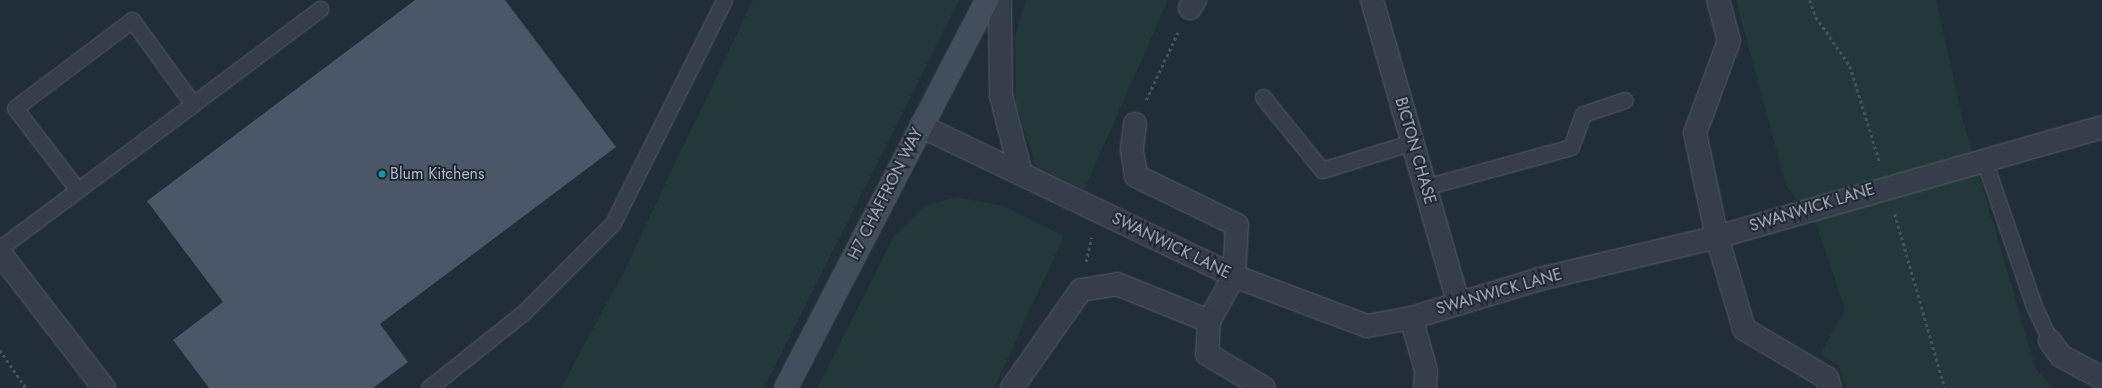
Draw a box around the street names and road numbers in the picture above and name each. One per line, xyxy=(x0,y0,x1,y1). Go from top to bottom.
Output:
street label: BICTON CHASE xyxy=(1391,95,1439,207)
street label: H7 CHAFFRON WAY xyxy=(845,125,927,263)
street label: SWANWICK LANE xyxy=(1747,180,1877,236)
street label: SWANWICK LANE xyxy=(1108,209,1234,283)
street label: SWANWICK LANE xyxy=(1434,265,1564,319)

